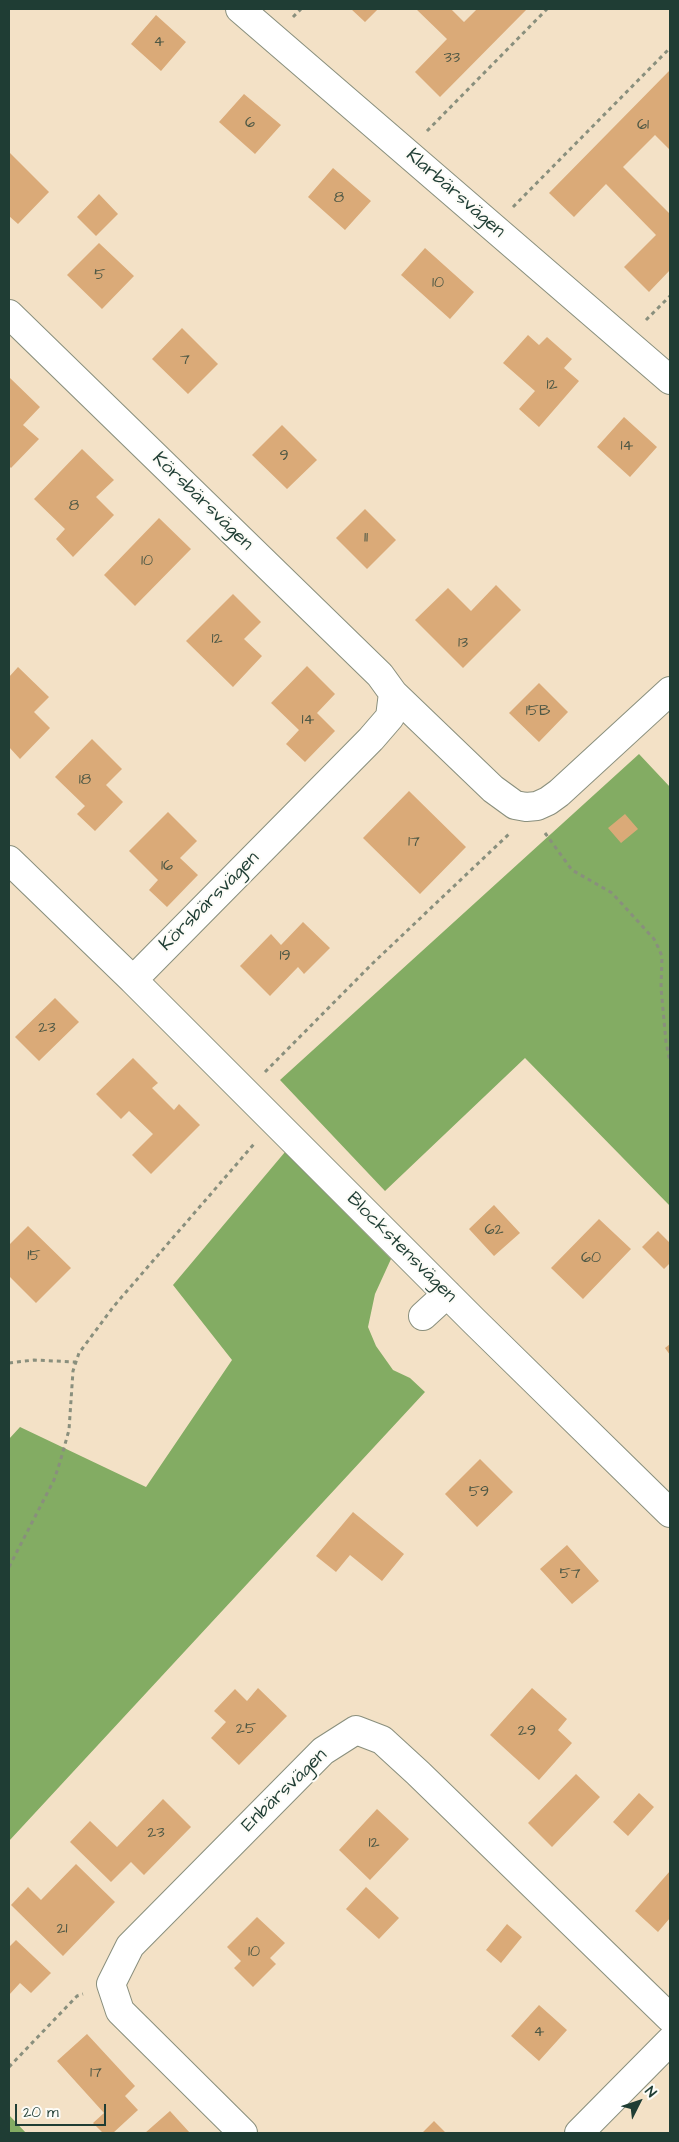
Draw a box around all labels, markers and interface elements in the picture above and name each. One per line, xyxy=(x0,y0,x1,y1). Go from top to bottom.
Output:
house number: 4 xyxy=(154,33,164,53)
house number: 33 xyxy=(444,49,460,69)
house number: 6 xyxy=(245,114,255,134)
house number: 61 xyxy=(637,116,649,136)
street label: Klarbärsvägen xyxy=(401,145,509,243)
house number: 8 xyxy=(334,189,344,209)
house number: 5 xyxy=(94,266,106,286)
house number: 10 xyxy=(432,274,444,294)
house number: 7 xyxy=(180,351,190,371)
house number: 12 xyxy=(546,376,558,396)
house number: 14 xyxy=(621,437,633,457)
house number: 9 xyxy=(279,447,289,467)
street label: Körsbärsvägen xyxy=(147,448,257,556)
house number: 8 xyxy=(69,497,79,517)
house number: 11 xyxy=(364,529,368,549)
house number: 10 xyxy=(141,552,153,572)
house number: 12 xyxy=(211,630,223,650)
house number: 13 xyxy=(458,634,468,654)
house number: 15B xyxy=(526,702,550,722)
house number: 14 xyxy=(302,711,314,731)
house number: 18 xyxy=(79,771,91,791)
house number: 17 xyxy=(408,833,420,853)
street label: Körsbärsvägen xyxy=(155,847,265,957)
house number: 16 xyxy=(161,857,173,877)
house number: 19 xyxy=(279,947,291,967)
house number: 23 xyxy=(38,1019,56,1039)
street label: Blockstensvägen xyxy=(341,1188,461,1308)
house number: 62 xyxy=(484,1221,504,1241)
house number: 15 xyxy=(27,1247,41,1267)
house number: 60 xyxy=(581,1249,601,1269)
house number: 59 xyxy=(469,1483,489,1503)
house number: 57 xyxy=(559,1565,581,1585)
house number: 25 xyxy=(236,1720,256,1740)
house number: 29 xyxy=(518,1722,536,1742)
street label: Enbärsvägen xyxy=(237,1745,333,1837)
house number: 23 xyxy=(147,1824,165,1844)
house number: 12 xyxy=(368,1834,380,1854)
house number: 21 xyxy=(56,1920,68,1940)
house number: 10 xyxy=(248,1943,260,1963)
house number: 4 xyxy=(534,2023,544,2043)
house number: 17 xyxy=(90,2064,102,2084)
north arrow xyxy=(614,2077,664,2127)
text: N xyxy=(640,2082,661,2102)
scale bar xyxy=(18,2094,109,2126)
text: 20 m xyxy=(23,2102,59,2123)

